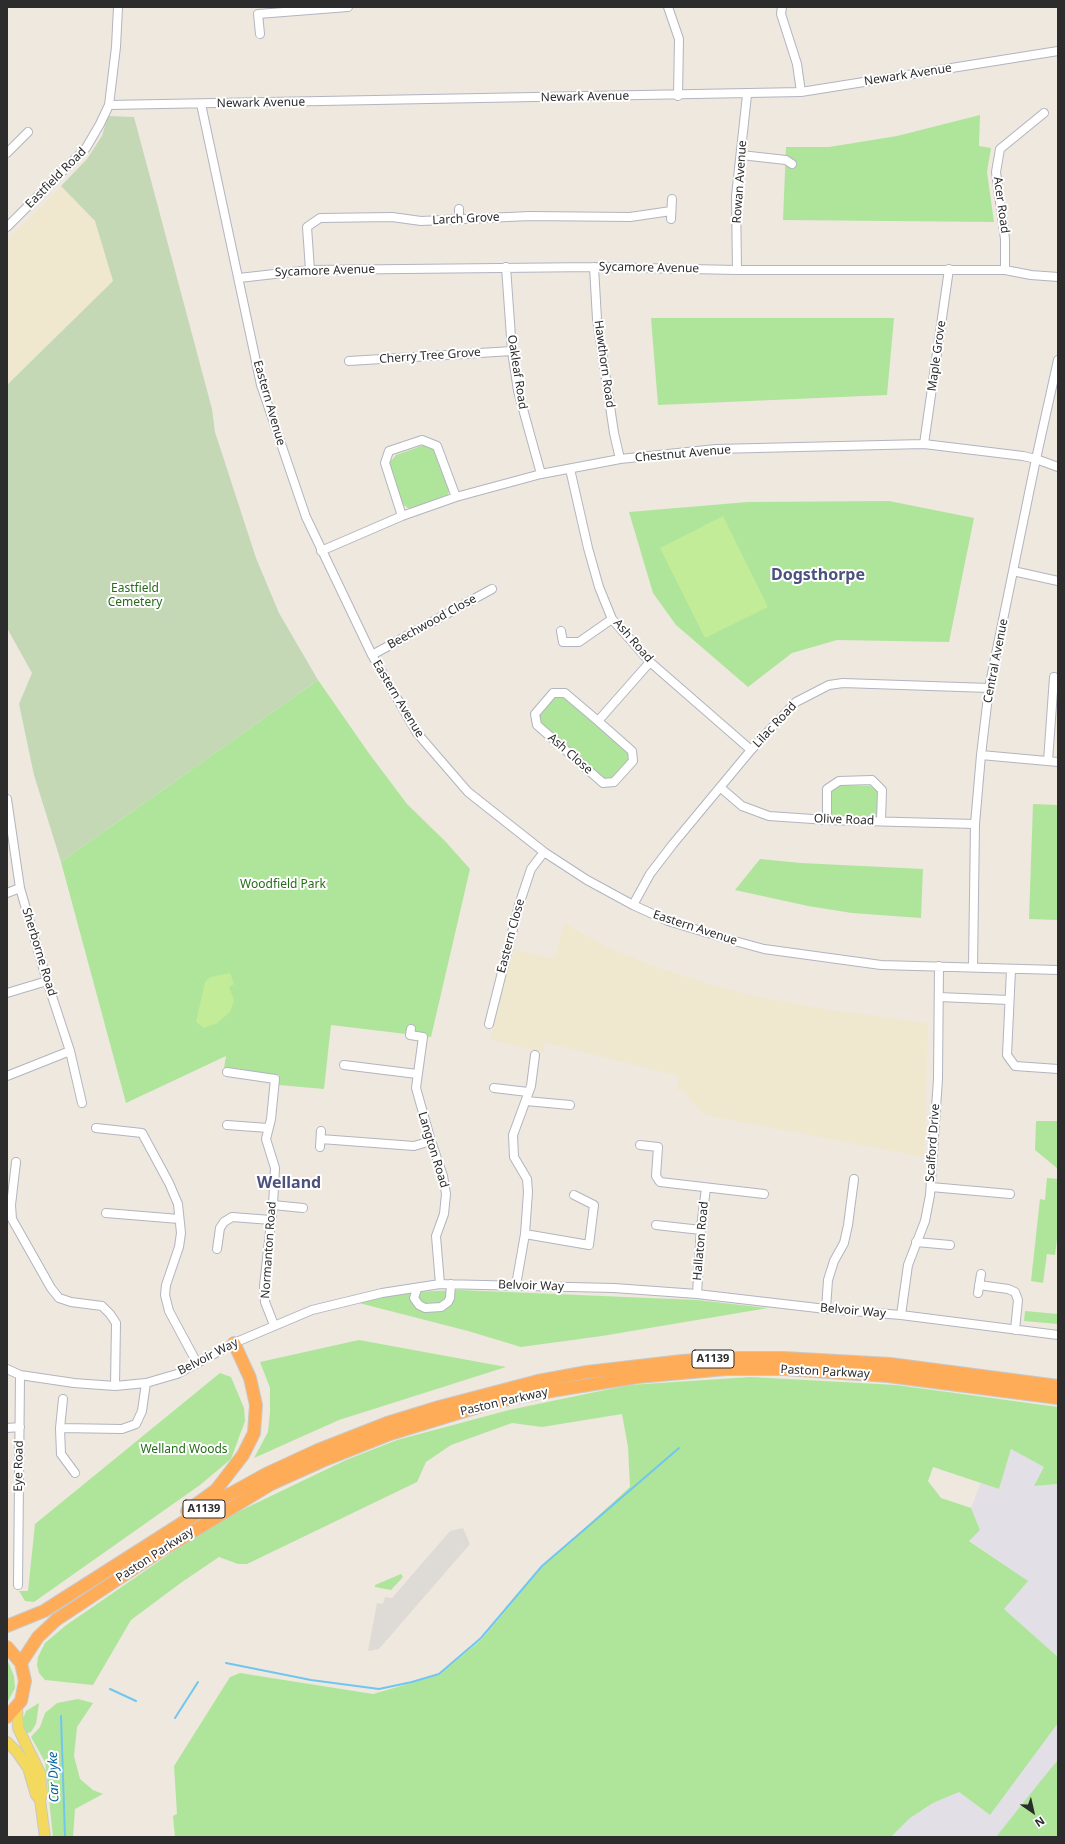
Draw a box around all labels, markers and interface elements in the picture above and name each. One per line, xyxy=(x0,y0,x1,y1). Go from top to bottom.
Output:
street label: Newark Avenue xyxy=(863,61,953,89)
street label: Newark Avenue xyxy=(541,89,629,105)
street label: Newark Avenue xyxy=(217,95,305,111)
street label: Rowan Avenue xyxy=(730,140,750,224)
street label: Eastfield Road xyxy=(23,145,89,211)
street label: Acer Road xyxy=(990,176,1012,234)
street label: Larch Grove xyxy=(432,210,500,228)
street label: Sycamore Avenue xyxy=(599,260,699,276)
street label: Sycamore Avenue xyxy=(275,262,375,280)
street label: Hawthorn Road xyxy=(591,319,617,409)
street label: Maple Grove xyxy=(925,320,949,392)
street label: Oakleaf Road xyxy=(504,334,530,410)
street label: Cherry Tree Grove xyxy=(379,345,481,367)
street label: Eastern Avenue xyxy=(250,359,288,447)
street label: Chestnut Avenue xyxy=(634,443,732,465)
district label: Dogsthorpe xyxy=(771,565,865,585)
park label: Eastfield Cemetery xyxy=(108,582,162,610)
street label: Beechwood Close xyxy=(385,592,479,652)
street label: Ash Road xyxy=(610,616,656,666)
street label: Central Avenue xyxy=(981,617,1011,705)
street label: Eastern Avenue xyxy=(369,658,427,740)
street label: Lilac Road xyxy=(750,699,800,751)
street label: Ash Close xyxy=(545,731,595,777)
street label: Olive Road xyxy=(814,812,874,828)
park label: Woodfield Park xyxy=(240,878,326,892)
street label: Eastern Close xyxy=(494,897,528,975)
street label: Sherborne Road xyxy=(19,906,59,998)
street label: Eastern Avenue xyxy=(651,908,739,948)
street label: Scalford Drive xyxy=(923,1103,943,1183)
street label: Langton Road xyxy=(415,1110,451,1190)
district label: Welland xyxy=(257,1173,321,1193)
street label: Normanton Road xyxy=(258,1201,280,1299)
street label: Hallaton Road xyxy=(690,1201,712,1281)
street label: Belvoir Way xyxy=(498,1278,564,1294)
street label: Belvoir Way xyxy=(820,1301,886,1321)
street label: Belvoir Way xyxy=(175,1336,241,1378)
road number: A1139 xyxy=(692,1350,734,1368)
street label: Paston Parkway xyxy=(780,1362,870,1382)
street label: Paston Parkway xyxy=(459,1385,549,1419)
street label: Eye Road xyxy=(11,1440,27,1492)
park label: Welland Woods xyxy=(140,1443,228,1457)
road number: A1139 xyxy=(183,1500,225,1518)
street label: Paston Parkway xyxy=(114,1525,196,1585)
water label: Car Dyke xyxy=(45,1751,63,1803)
north arrow xyxy=(1013,1792,1053,1832)
text: N xyxy=(1032,1814,1048,1831)

